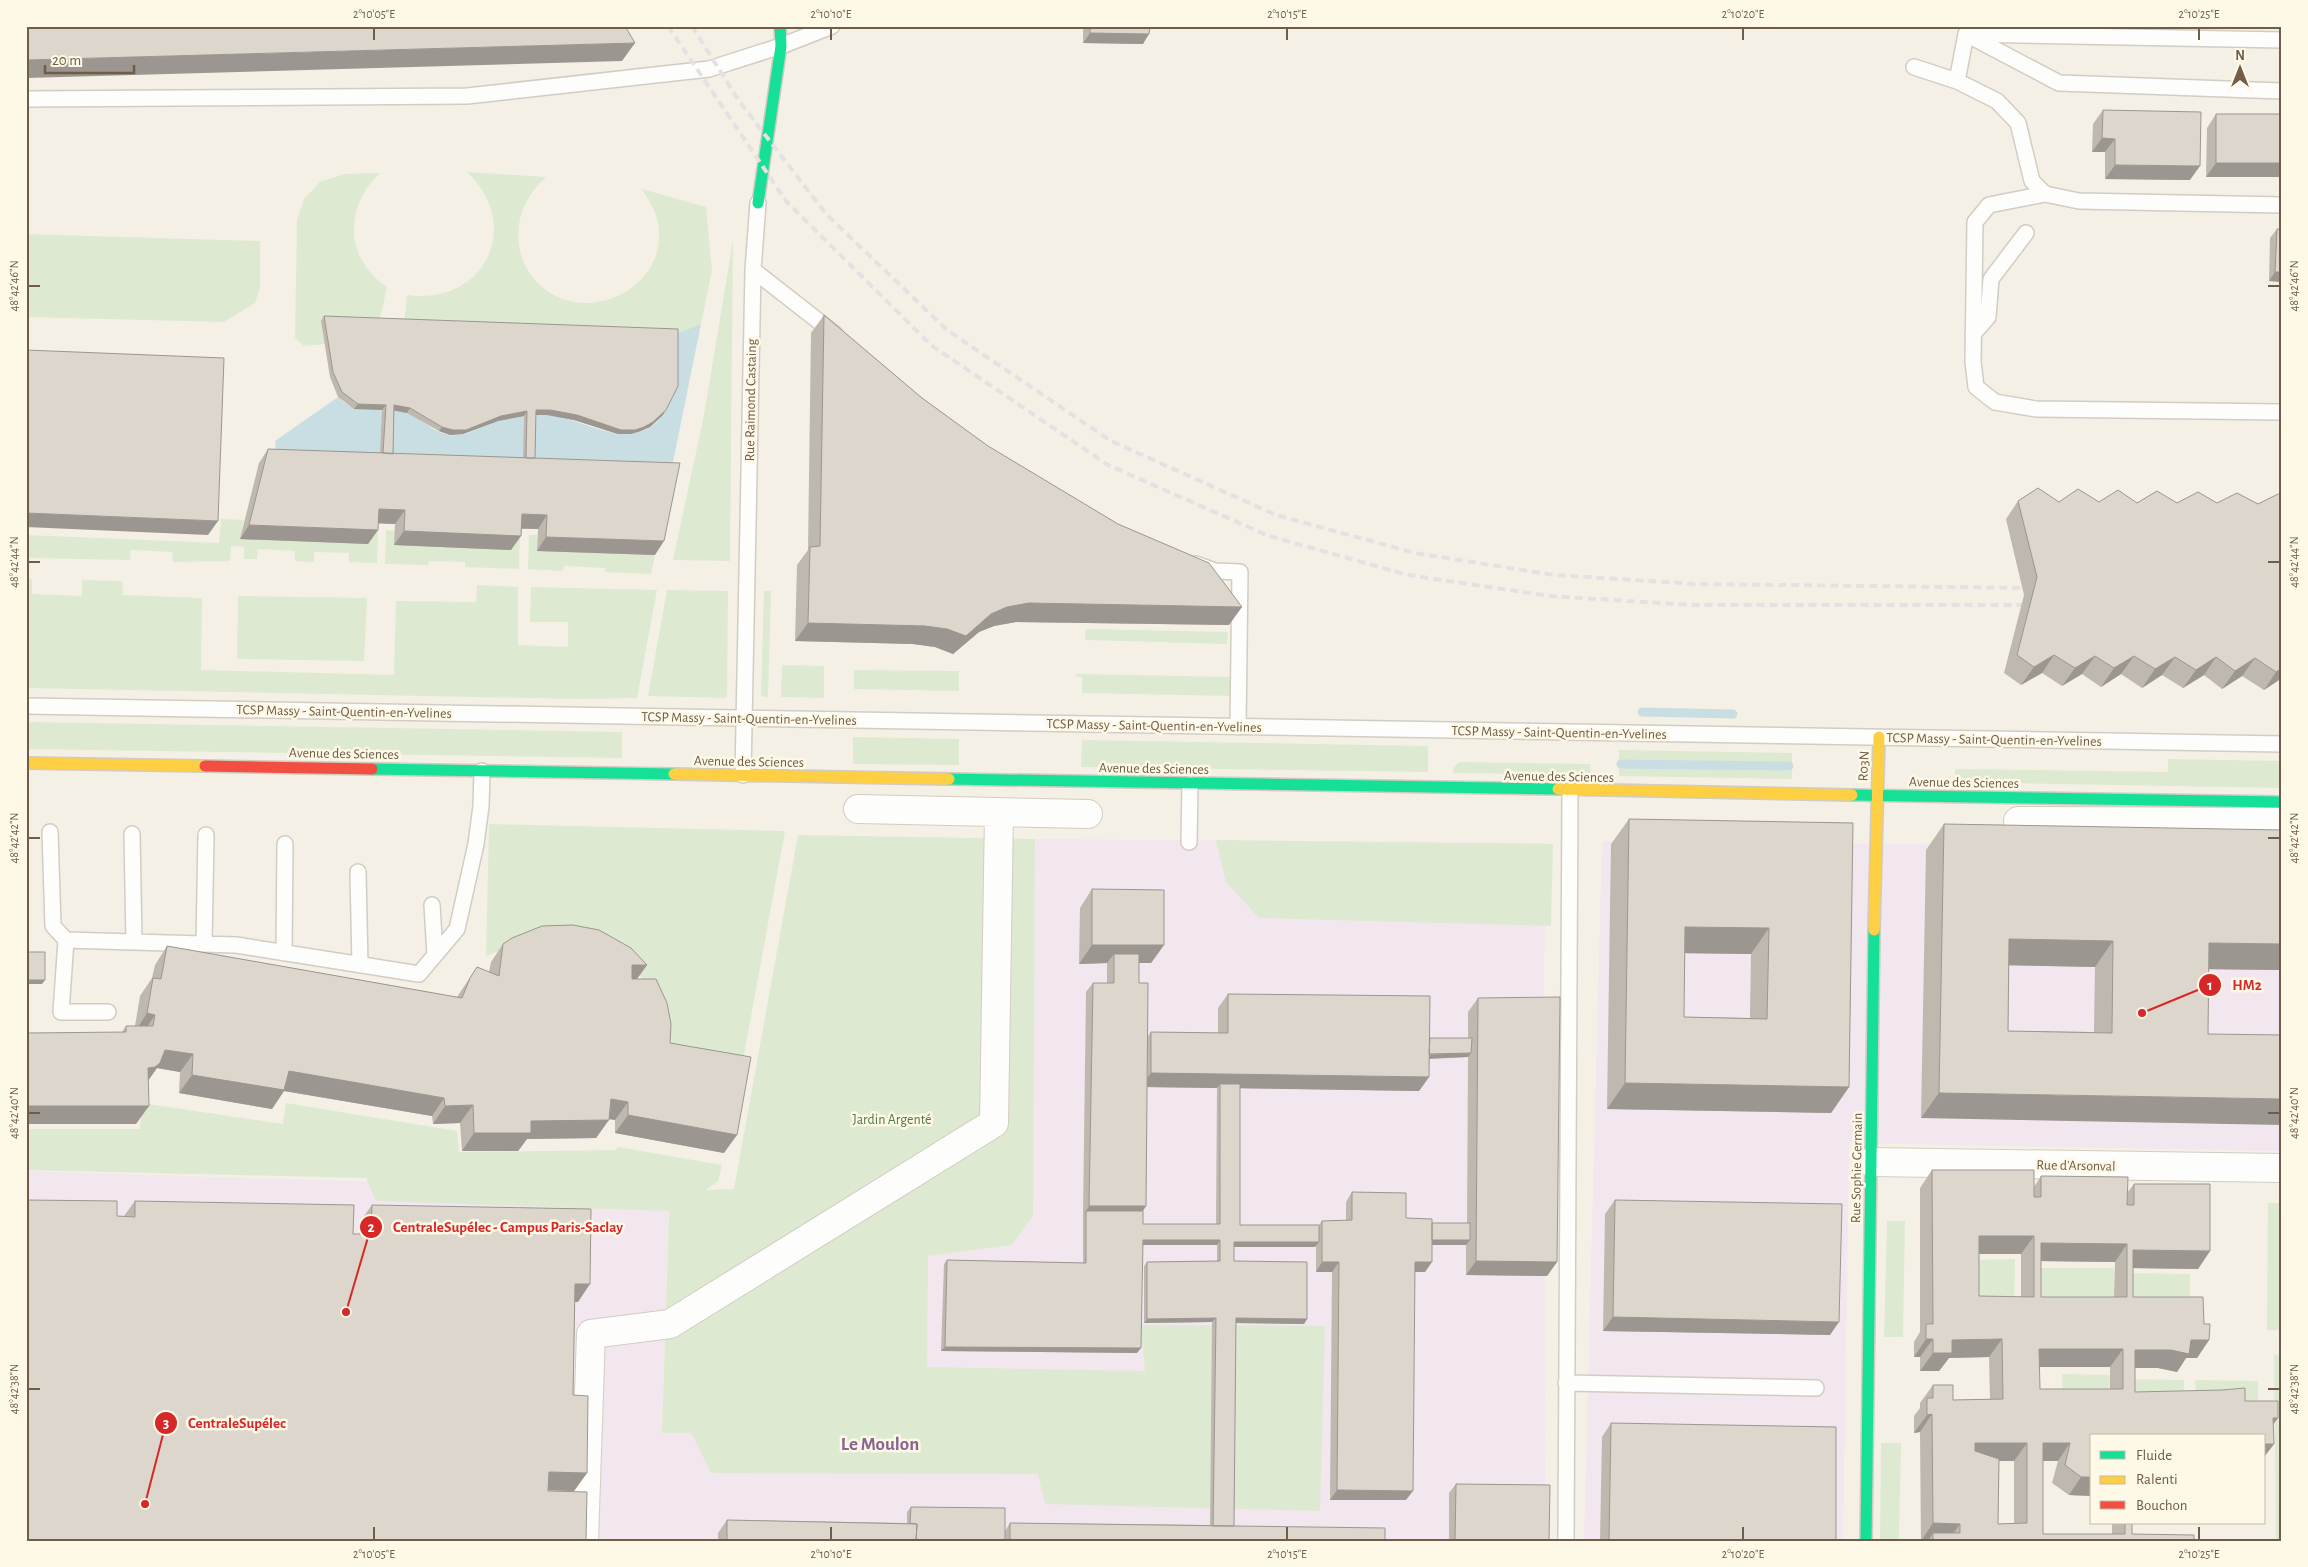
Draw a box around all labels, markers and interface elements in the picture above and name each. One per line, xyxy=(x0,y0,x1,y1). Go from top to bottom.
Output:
text: 2°10'05"E xyxy=(353,8,395,20)
text: 2°10'10"E xyxy=(810,8,852,20)
text: 2°10'15"E xyxy=(1267,8,1307,20)
text: 2°10'20"E xyxy=(1722,8,1764,20)
text: 2°10'25"E xyxy=(2178,8,2220,20)
scale bar xyxy=(45,42,134,74)
north arrow xyxy=(2216,42,2266,92)
text: N xyxy=(2235,49,2245,63)
text: 20 m xyxy=(52,53,81,68)
text: 48°42'46"N xyxy=(8,260,20,312)
text: 48°42'46"N xyxy=(2288,260,2300,312)
street label: Rue Raimond Castaing xyxy=(743,338,759,462)
text: 48°42'44"N xyxy=(8,536,20,588)
text: 48°42'44"N xyxy=(2288,536,2300,588)
street label: TCSP Massy - Saint-Quentin-en-Yvelines xyxy=(236,703,452,721)
street label: TCSP Massy - Saint-Quentin-en-Yvelines xyxy=(641,710,857,728)
street label: TCSP Massy - Saint-Quentin-en-Yvelines xyxy=(1046,717,1262,735)
street label: TCSP Massy - Saint-Quentin-en-Yvelines xyxy=(1451,724,1667,742)
street label: TCSP Massy - Saint-Quentin-en-Yvelines xyxy=(1886,731,2102,749)
street label: Avenue des Sciences xyxy=(289,746,399,762)
street label: R03N xyxy=(1856,750,1872,782)
street label: Avenue des Sciences xyxy=(694,754,804,770)
street label: Avenue des Sciences xyxy=(1099,761,1209,777)
street label: Avenue des Sciences xyxy=(1504,769,1614,785)
street label: Avenue des Sciences xyxy=(1909,775,2019,791)
text: 48°42'42"N xyxy=(8,813,20,864)
text: 48°42'42"N xyxy=(2288,813,2300,864)
callout: HM2 xyxy=(2197,970,2271,1000)
text: 1 xyxy=(2207,978,2213,993)
text: HM2 xyxy=(2232,978,2262,993)
text: 48°42'40"N xyxy=(8,1087,20,1139)
text: 48°42'40"N xyxy=(2288,1087,2300,1139)
park label: Jardin Argenté xyxy=(853,1113,931,1127)
street label: Rue Sophie Germain xyxy=(1849,1113,1865,1223)
street label: Rue d'Arsonval xyxy=(2036,1158,2116,1174)
callout: CentraleSupélec - Campus Paris-Saclay xyxy=(358,1212,633,1242)
text: 2 xyxy=(367,1220,375,1235)
text: CentraleSupélec - Campus Paris-Saclay xyxy=(393,1220,623,1235)
text: 48°42'38"N xyxy=(8,1364,20,1414)
text: 48°42'38"N xyxy=(2288,1364,2300,1414)
callout: CentraleSupélec xyxy=(154,1408,296,1438)
text: 3 xyxy=(163,1416,169,1431)
text: CentraleSupélec xyxy=(188,1416,286,1431)
legend xyxy=(2090,1434,2266,1524)
district label: Le Moulon xyxy=(841,1435,919,1454)
text: Fluide xyxy=(2136,1448,2172,1463)
text: Ralenti xyxy=(2136,1472,2178,1487)
text: Bouchon xyxy=(2136,1498,2187,1513)
text: 2°10'05"E xyxy=(353,1548,395,1560)
text: 2°10'10"E xyxy=(810,1548,852,1560)
text: 2°10'15"E xyxy=(1267,1548,1307,1560)
text: 2°10'20"E xyxy=(1722,1548,1764,1560)
text: 2°10'25"E xyxy=(2178,1548,2220,1560)

